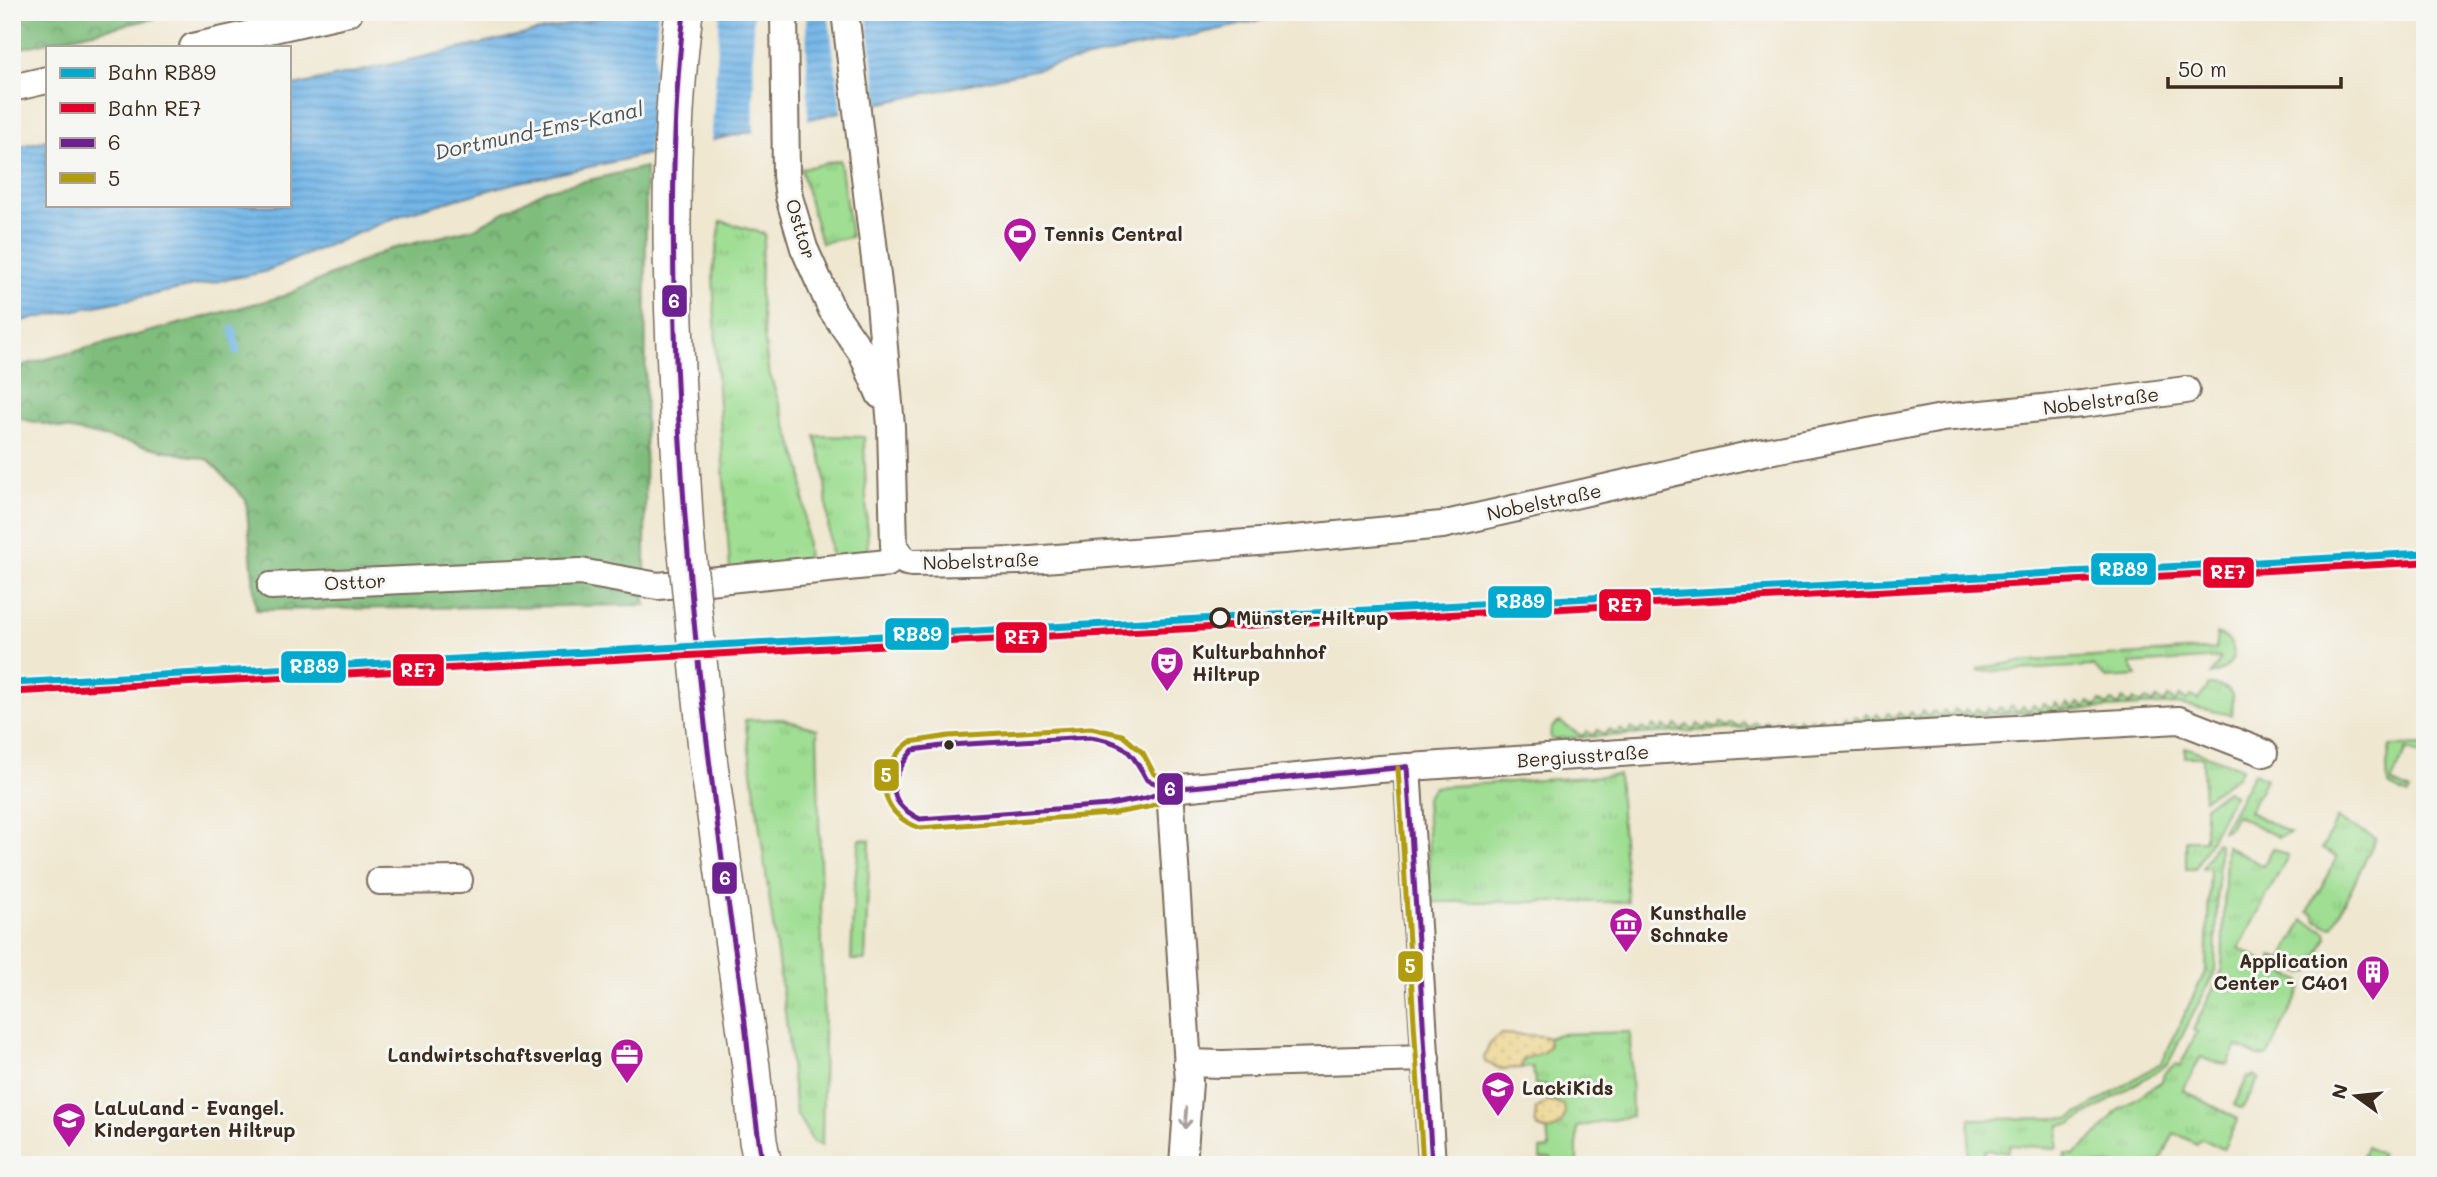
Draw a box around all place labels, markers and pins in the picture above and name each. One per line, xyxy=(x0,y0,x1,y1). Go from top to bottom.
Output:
sports icon: Tennis Central xyxy=(1001,215,1039,264)
place label: Tennis Central xyxy=(1044,221,1183,246)
place label: Münster-Hiltrup xyxy=(1236,605,1388,630)
marker: Münster-Hiltrup xyxy=(1210,608,1230,628)
place label: Kulturbahnhof Hiltrup xyxy=(1192,639,1327,686)
theatre icon: Kulturbahnhof Hiltrup xyxy=(1148,644,1186,693)
unlabelled marker xyxy=(942,738,956,752)
place label: Kunsthalle Schnake xyxy=(1650,900,1747,947)
museum icon: Kunsthalle Schnake xyxy=(1607,905,1645,954)
place label: Application Center - C401 xyxy=(2214,948,2348,995)
building icon: Application Center - C401 xyxy=(2354,953,2392,1002)
office icon: Landwirtschaftsverlag xyxy=(608,1036,646,1085)
place label: Landwirtschaftsverlag xyxy=(388,1042,602,1067)
school or university icon: LackiKids xyxy=(1479,1069,1517,1118)
place label: LackiKids xyxy=(1522,1075,1613,1100)
place label: LaLuLand - Evangel. Kindergarten Hiltrup xyxy=(94,1095,296,1142)
school or university icon: LaLuLand - Evangel. Kindergarten Hiltrup xyxy=(50,1100,88,1149)

